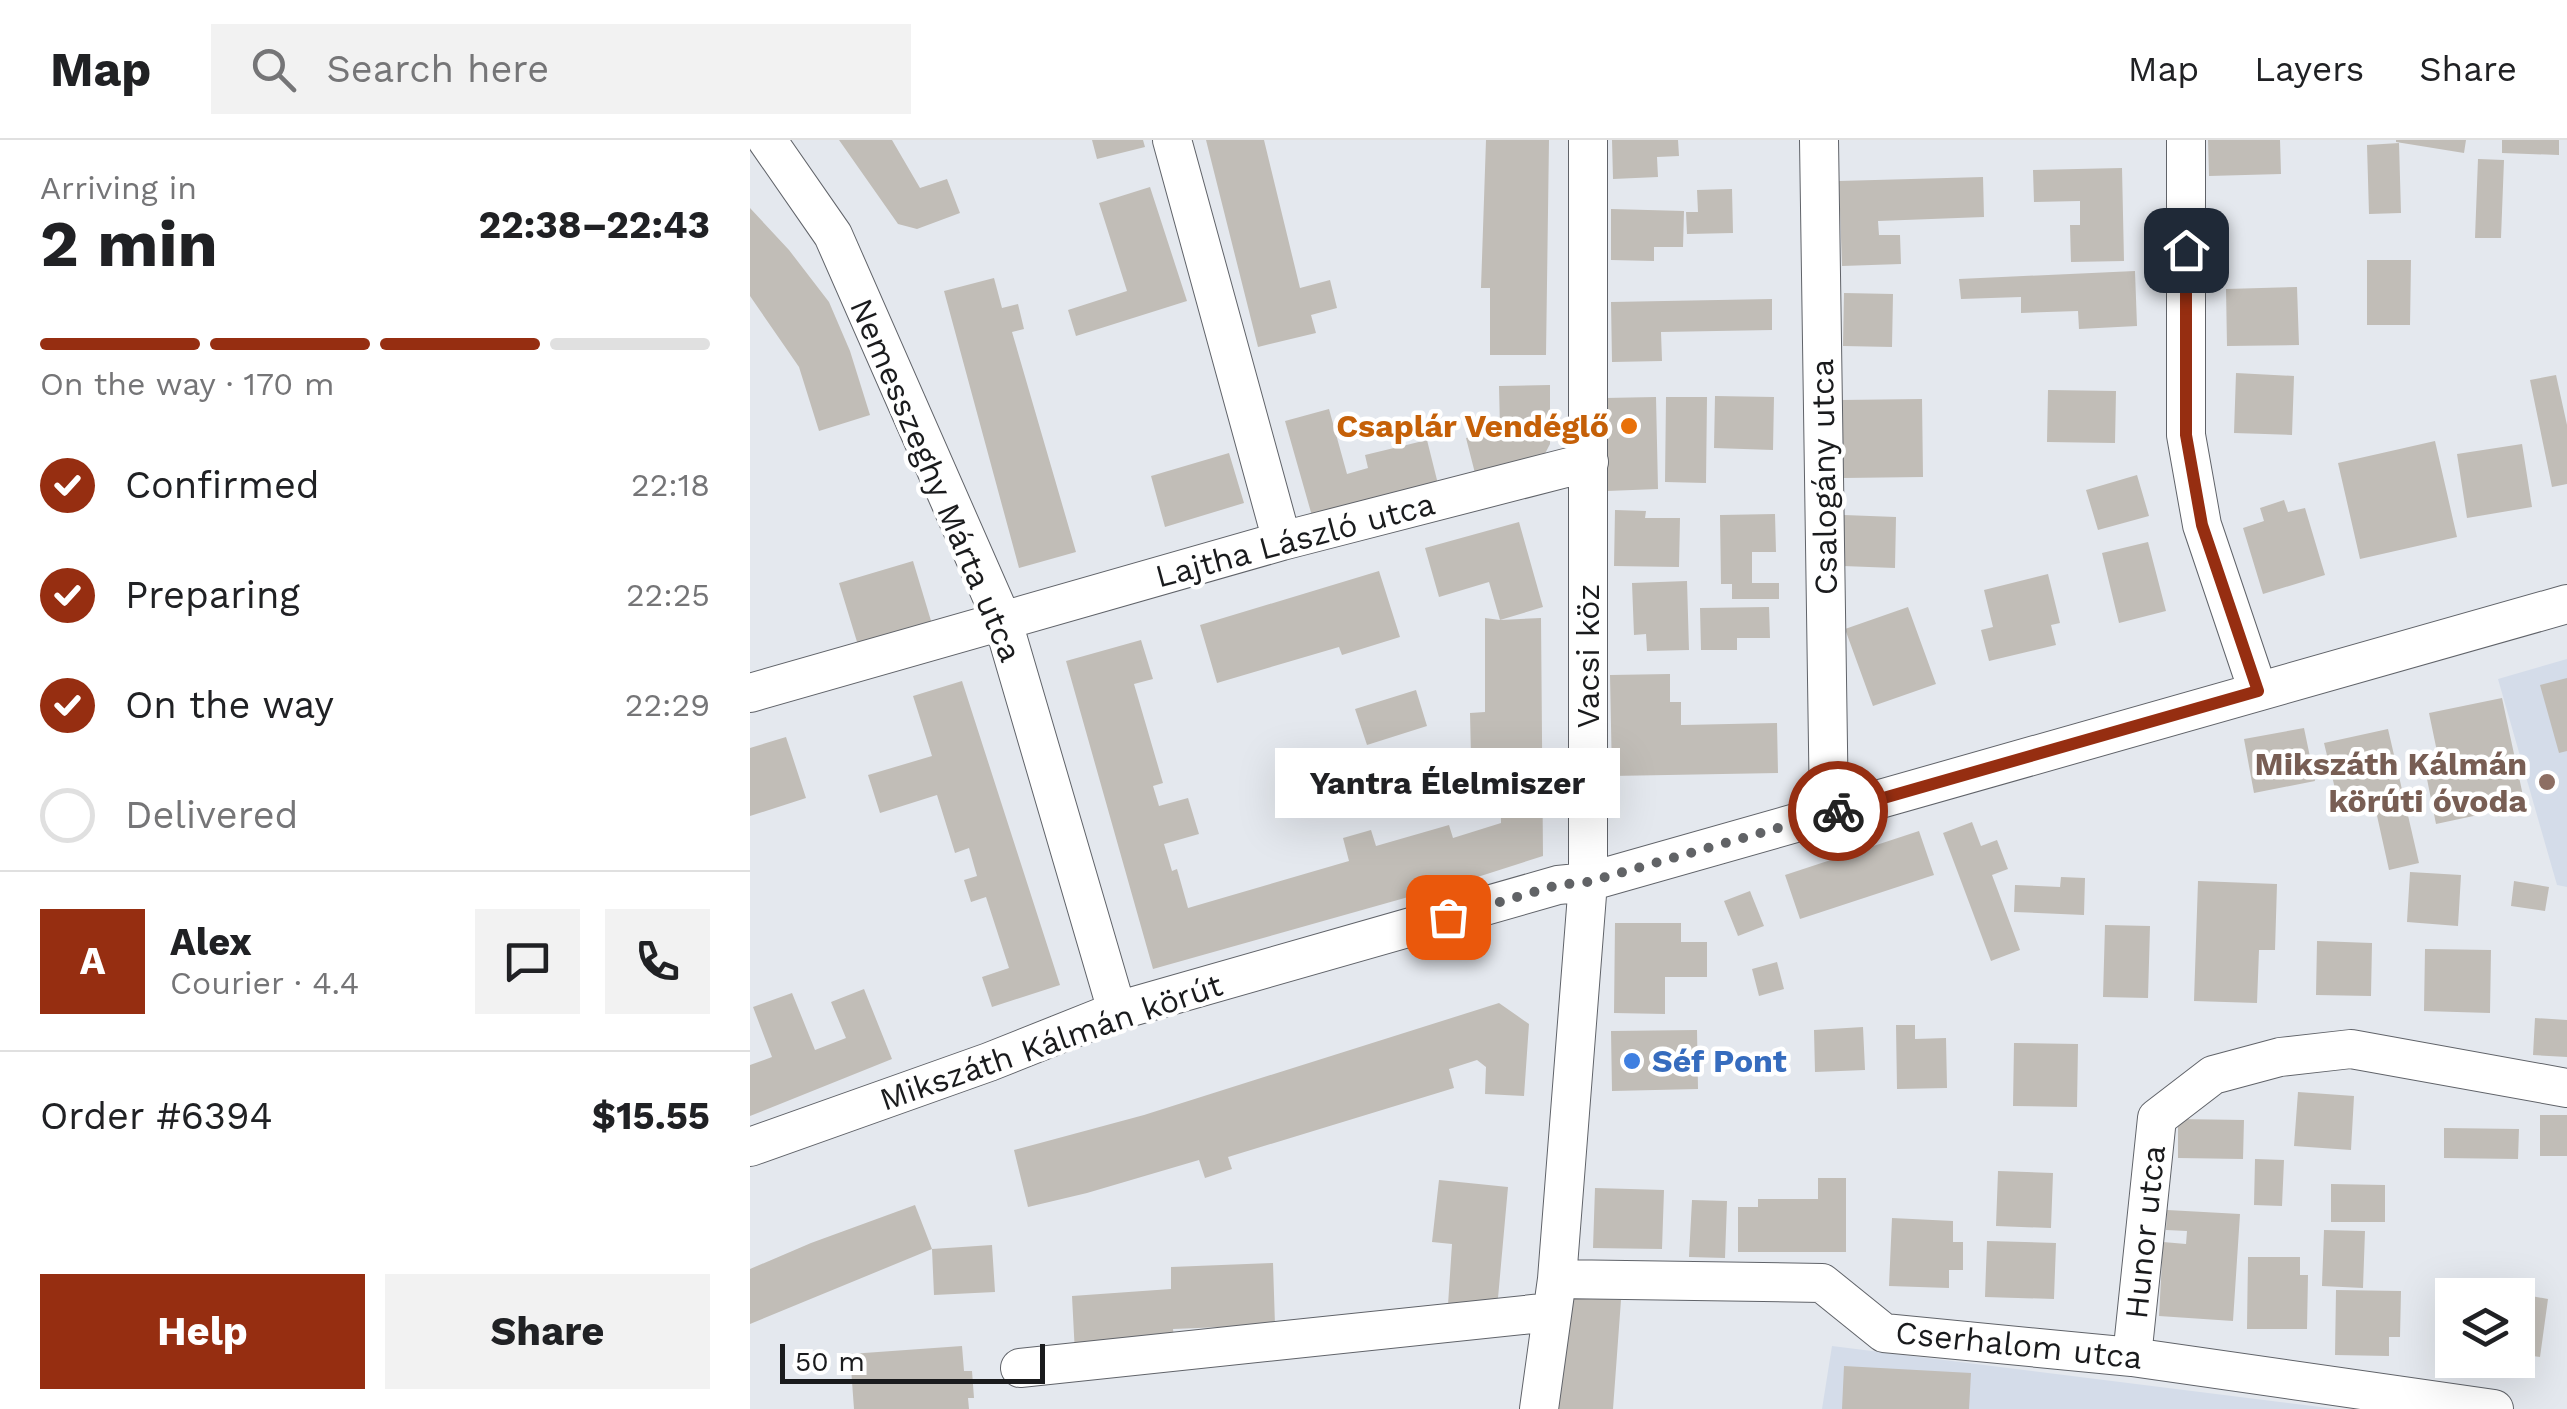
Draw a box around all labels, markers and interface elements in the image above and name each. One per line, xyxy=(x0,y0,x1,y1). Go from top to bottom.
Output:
search box xyxy=(211,24,911,114)
text: Map xyxy=(50,41,151,98)
icon: search xyxy=(246,42,301,97)
text: Search here xyxy=(326,47,549,91)
text: Map xyxy=(2128,48,2199,90)
text: Layers xyxy=(2254,48,2364,90)
text: Share xyxy=(2419,48,2517,90)
text: Arriving in xyxy=(40,169,197,207)
text: 22:38–22:43 xyxy=(478,203,710,247)
text: 2 min xyxy=(40,206,218,282)
pin xyxy=(2144,208,2229,293)
icon: home xyxy=(2159,223,2214,278)
street label: Nemesszeghy Márta utca xyxy=(842,293,1030,667)
street label: Csalogány utca xyxy=(1803,359,1845,595)
text: On the way · 170 m xyxy=(40,365,335,403)
place label: Csaplár Vendéglő xyxy=(1336,407,1609,445)
marker: Csaplár Vendéglő xyxy=(1618,415,1640,437)
icon: check xyxy=(40,458,95,513)
text: Confirmed xyxy=(125,463,320,507)
text: 22:18 xyxy=(631,466,710,504)
street label: Lajtha László utca xyxy=(1151,484,1439,596)
icon: check xyxy=(40,568,95,623)
text: Preparing xyxy=(125,573,300,617)
text: 22:25 xyxy=(626,576,710,614)
street label: Vacsi köz xyxy=(1569,584,1607,728)
icon: check xyxy=(40,678,95,733)
text: On the way xyxy=(125,683,334,727)
text: 22:29 xyxy=(625,686,710,724)
place label: Mikszáth Kálmán körúti óvoda xyxy=(2255,745,2527,820)
callout: Yantra Élelmiszer xyxy=(1276,747,1620,817)
courier xyxy=(1788,761,1888,861)
text: Yantra Élelmiszer xyxy=(1310,764,1585,802)
marker: Mikszáth Kálmán körúti óvoda xyxy=(2536,771,2558,793)
icon: bike xyxy=(1811,784,1866,839)
text: Delivered xyxy=(125,793,298,837)
pin xyxy=(1406,875,1491,960)
icon: bag xyxy=(1421,890,1476,945)
button: chat xyxy=(475,909,580,1014)
button: phone xyxy=(605,909,710,1014)
text: Alex xyxy=(170,920,252,964)
text: A xyxy=(80,939,105,983)
text: Courier · 4.4 xyxy=(170,964,359,1002)
street label: Mikszáth Kálmán körút xyxy=(875,965,1227,1119)
place label: Séf Pont xyxy=(1652,1042,1787,1080)
marker: Séf Pont xyxy=(1621,1050,1643,1072)
text: Order #6394 xyxy=(40,1094,273,1138)
text: $15.55 xyxy=(592,1094,710,1138)
street label: Hunor utca xyxy=(2117,1143,2173,1321)
button: Help xyxy=(40,1274,365,1389)
button: Share xyxy=(385,1274,710,1389)
map controls xyxy=(2435,1278,2535,1378)
button: layers xyxy=(2435,1278,2535,1378)
street label: Cserhalom utca xyxy=(1894,1313,2144,1377)
scale bar xyxy=(780,1339,1045,1384)
text: 50 m xyxy=(795,1345,865,1378)

